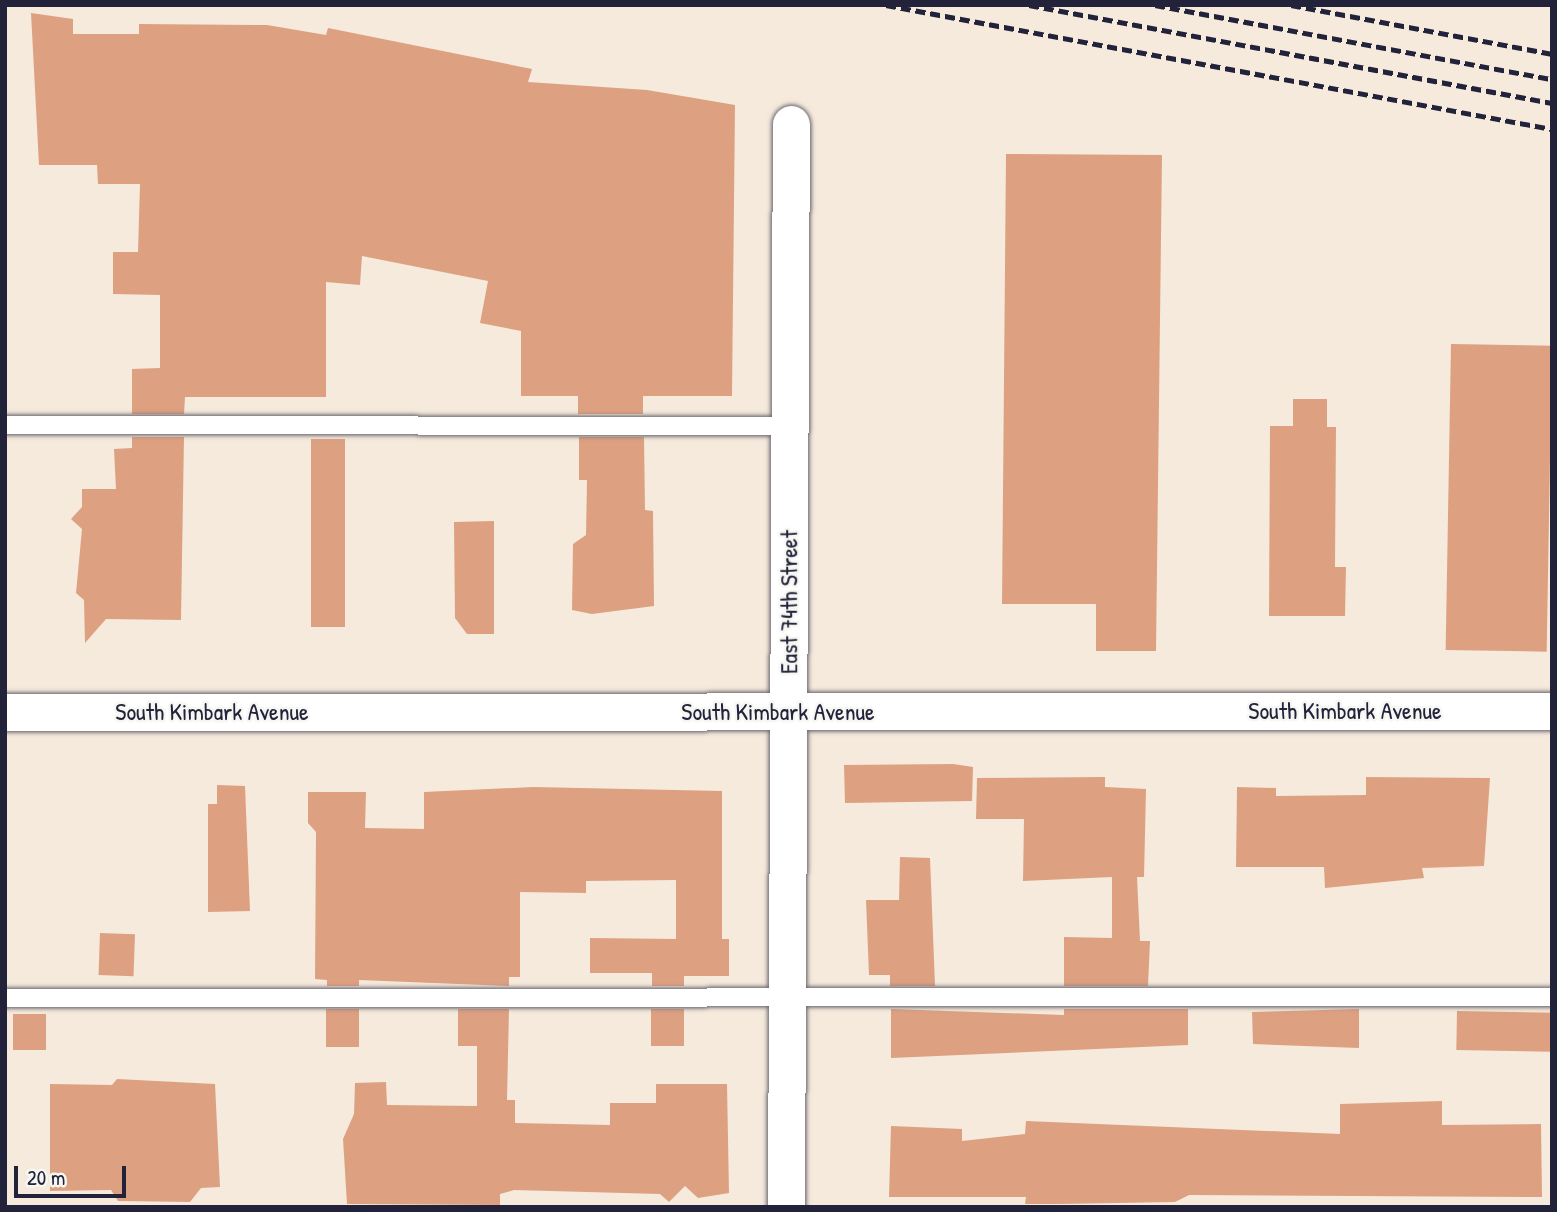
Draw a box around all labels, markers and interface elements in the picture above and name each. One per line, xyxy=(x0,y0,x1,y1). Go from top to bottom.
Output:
street label: East 74th Street xyxy=(775,530,803,674)
street label: South Kimbark Avenue xyxy=(1248,697,1442,725)
street label: South Kimbark Avenue xyxy=(115,698,309,726)
street label: South Kimbark Avenue xyxy=(681,698,875,726)
scale bar xyxy=(18,1152,130,1196)
text: 20 m xyxy=(27,1163,65,1192)

